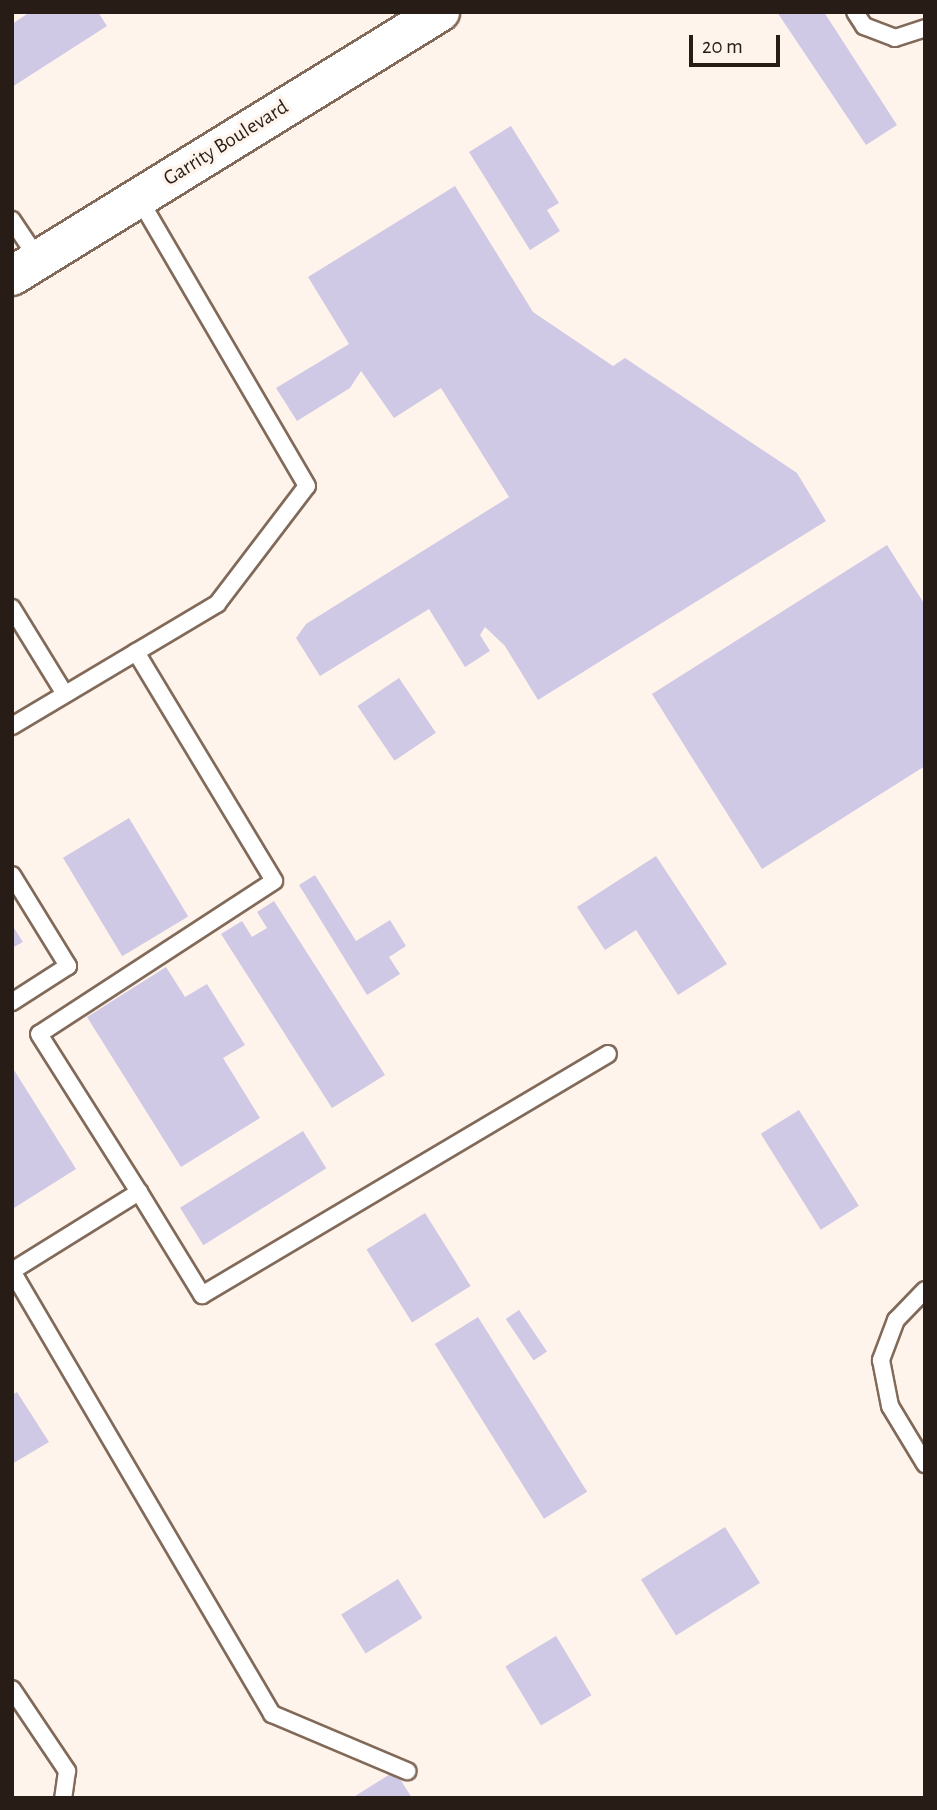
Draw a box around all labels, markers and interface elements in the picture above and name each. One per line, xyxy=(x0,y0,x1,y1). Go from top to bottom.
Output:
scale bar xyxy=(692,21,783,65)
text: 20 m xyxy=(702,36,743,57)
street label: Garrity Boulevard xyxy=(159,95,293,191)

